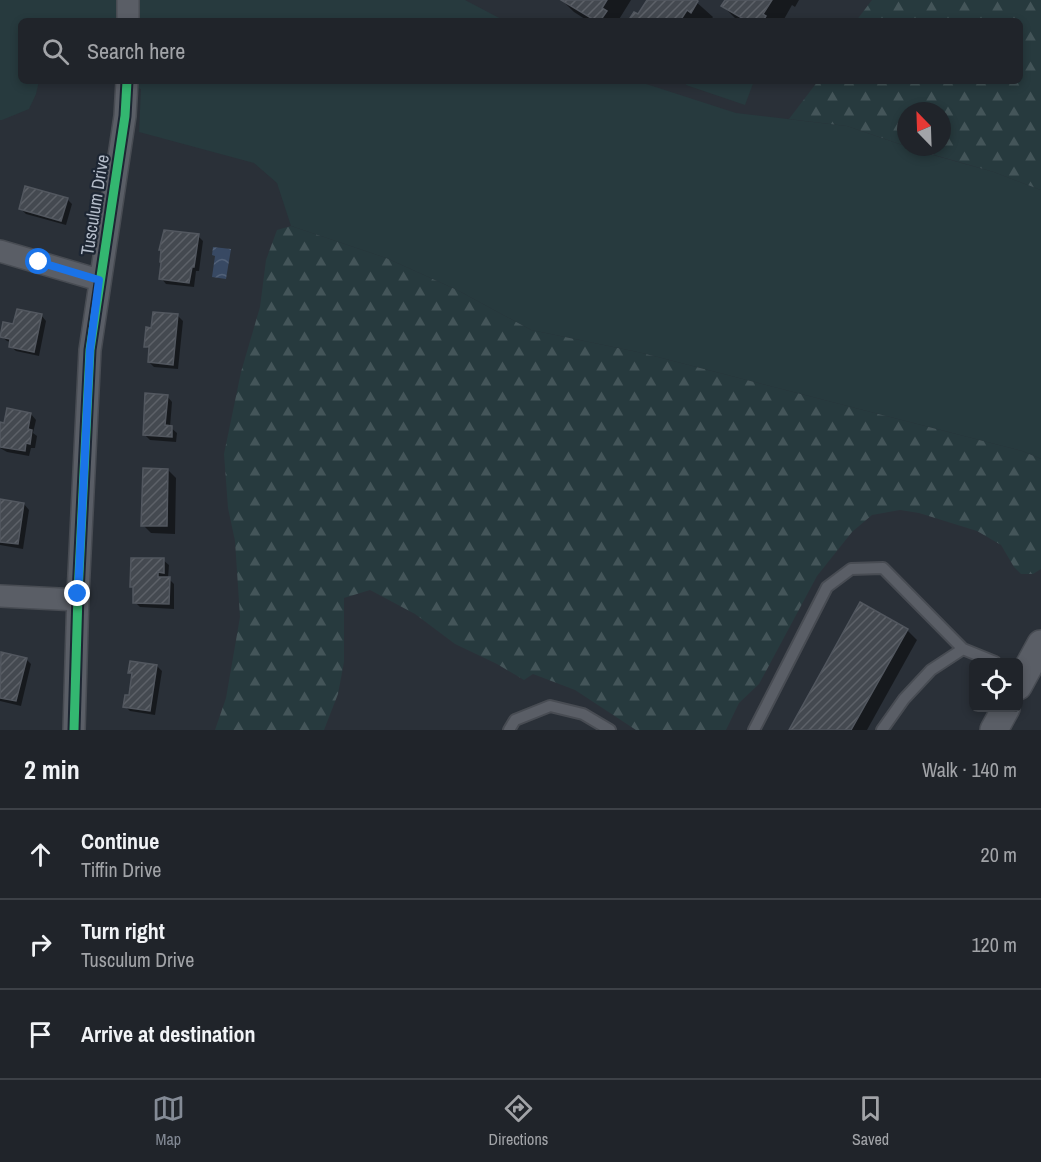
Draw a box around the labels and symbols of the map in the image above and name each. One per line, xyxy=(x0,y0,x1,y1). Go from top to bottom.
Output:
north arrow xyxy=(897,102,951,156)
street label: Tusculum Drive xyxy=(74,153,115,257)
route start xyxy=(25,248,51,274)
route end xyxy=(64,580,90,606)

